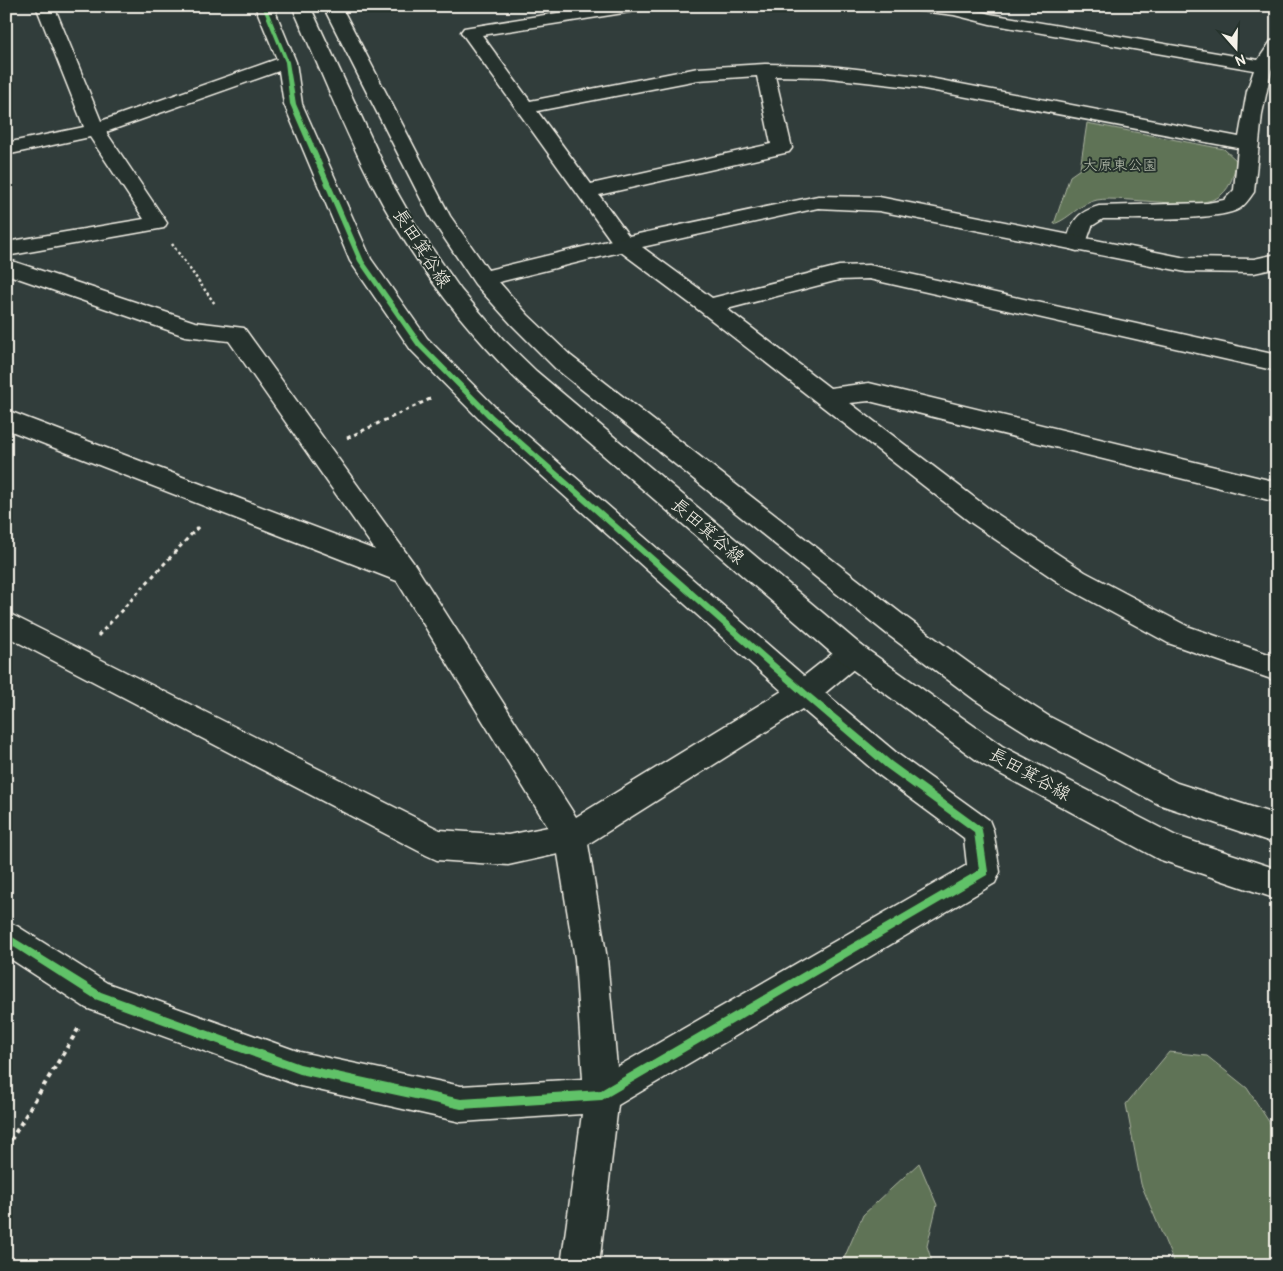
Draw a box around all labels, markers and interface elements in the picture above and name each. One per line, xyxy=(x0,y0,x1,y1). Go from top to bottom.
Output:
north arrow xyxy=(1210,22,1260,72)
text: N xyxy=(1233,50,1248,69)
park label: 大原東公園 xyxy=(1082,156,1158,175)
street label: 長田箕谷線 xyxy=(387,204,456,292)
street label: 長田箕谷線 xyxy=(666,493,749,570)
street label: 長田箕谷線 xyxy=(985,743,1075,806)

